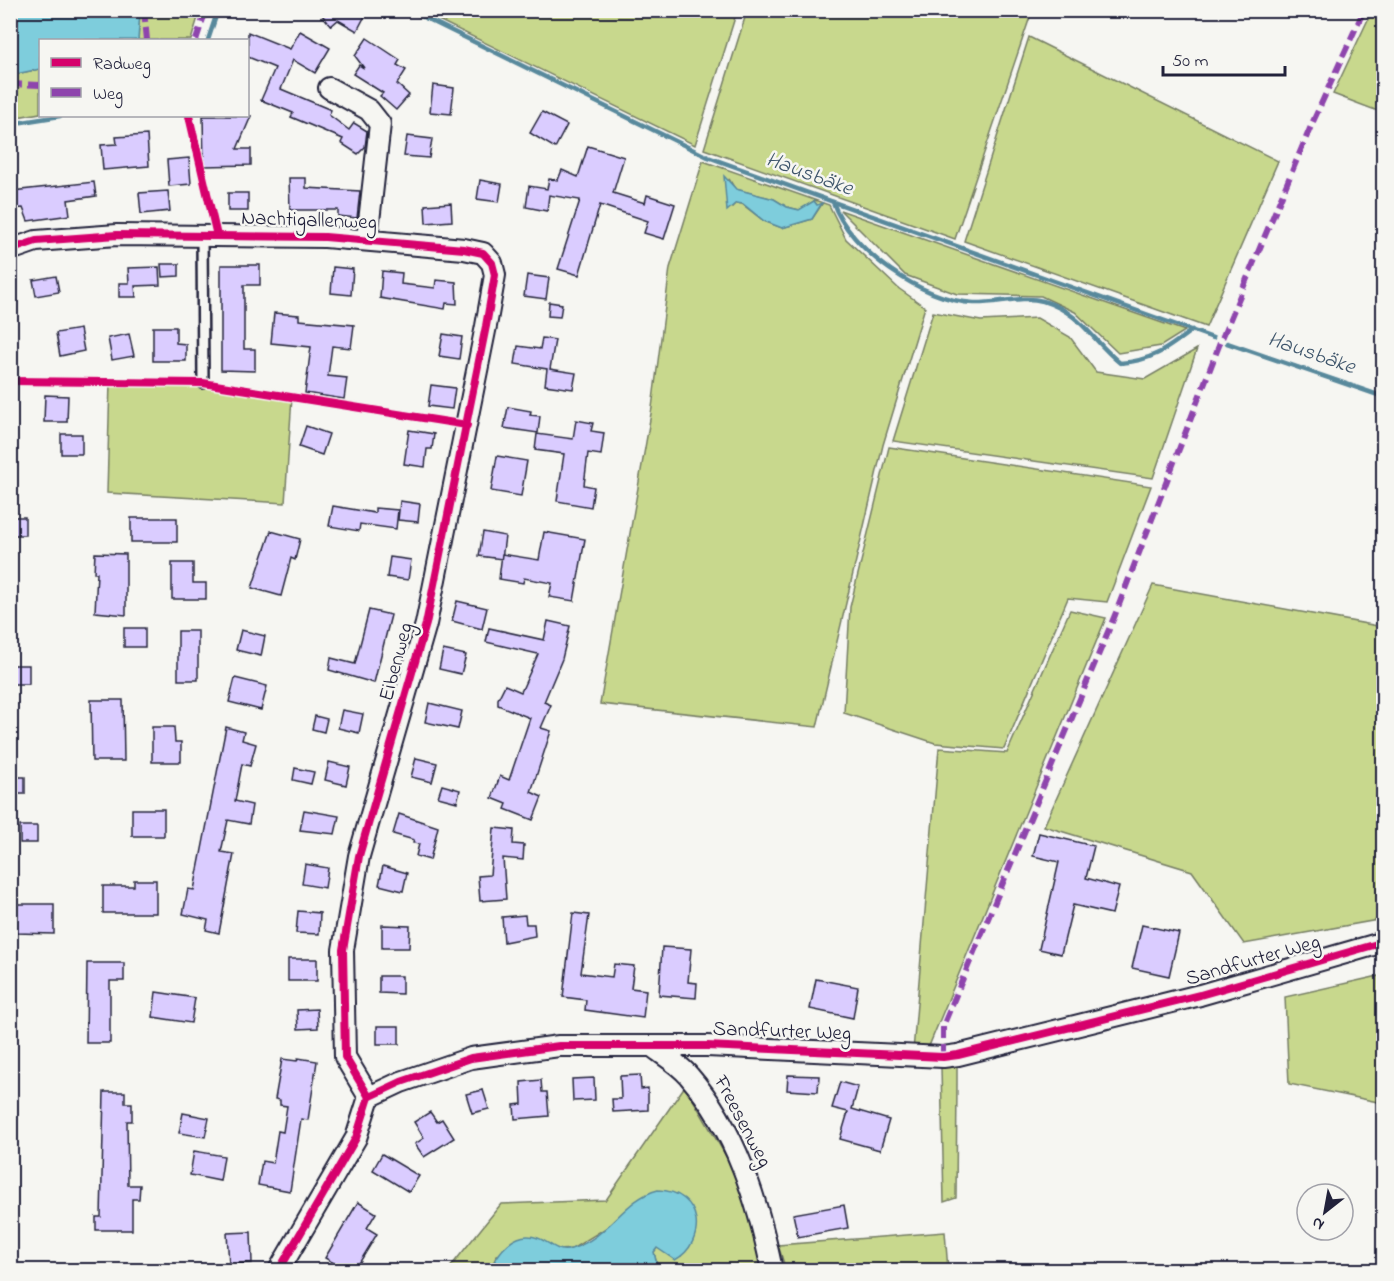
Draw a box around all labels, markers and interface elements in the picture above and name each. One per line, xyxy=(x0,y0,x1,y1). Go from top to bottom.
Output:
legend xyxy=(39,39,249,117)
scale bar xyxy=(1163,39,1284,77)
text: 50 m xyxy=(1172,49,1209,75)
text: Radweg xyxy=(93,52,151,79)
text: Weg xyxy=(93,82,123,109)
water label: Hausbäke xyxy=(761,144,858,206)
street label: Nachtigallenweg xyxy=(241,204,377,240)
water label: Hausbäke xyxy=(1263,324,1360,384)
street label: Eibenweg xyxy=(372,619,424,705)
street label: Sandfurter Weg xyxy=(1182,927,1324,996)
street label: Sandfurter Weg xyxy=(712,1015,852,1051)
street label: Freesenweg xyxy=(703,1070,779,1174)
north arrow xyxy=(1295,1182,1355,1242)
text: N xyxy=(1307,1210,1329,1236)

